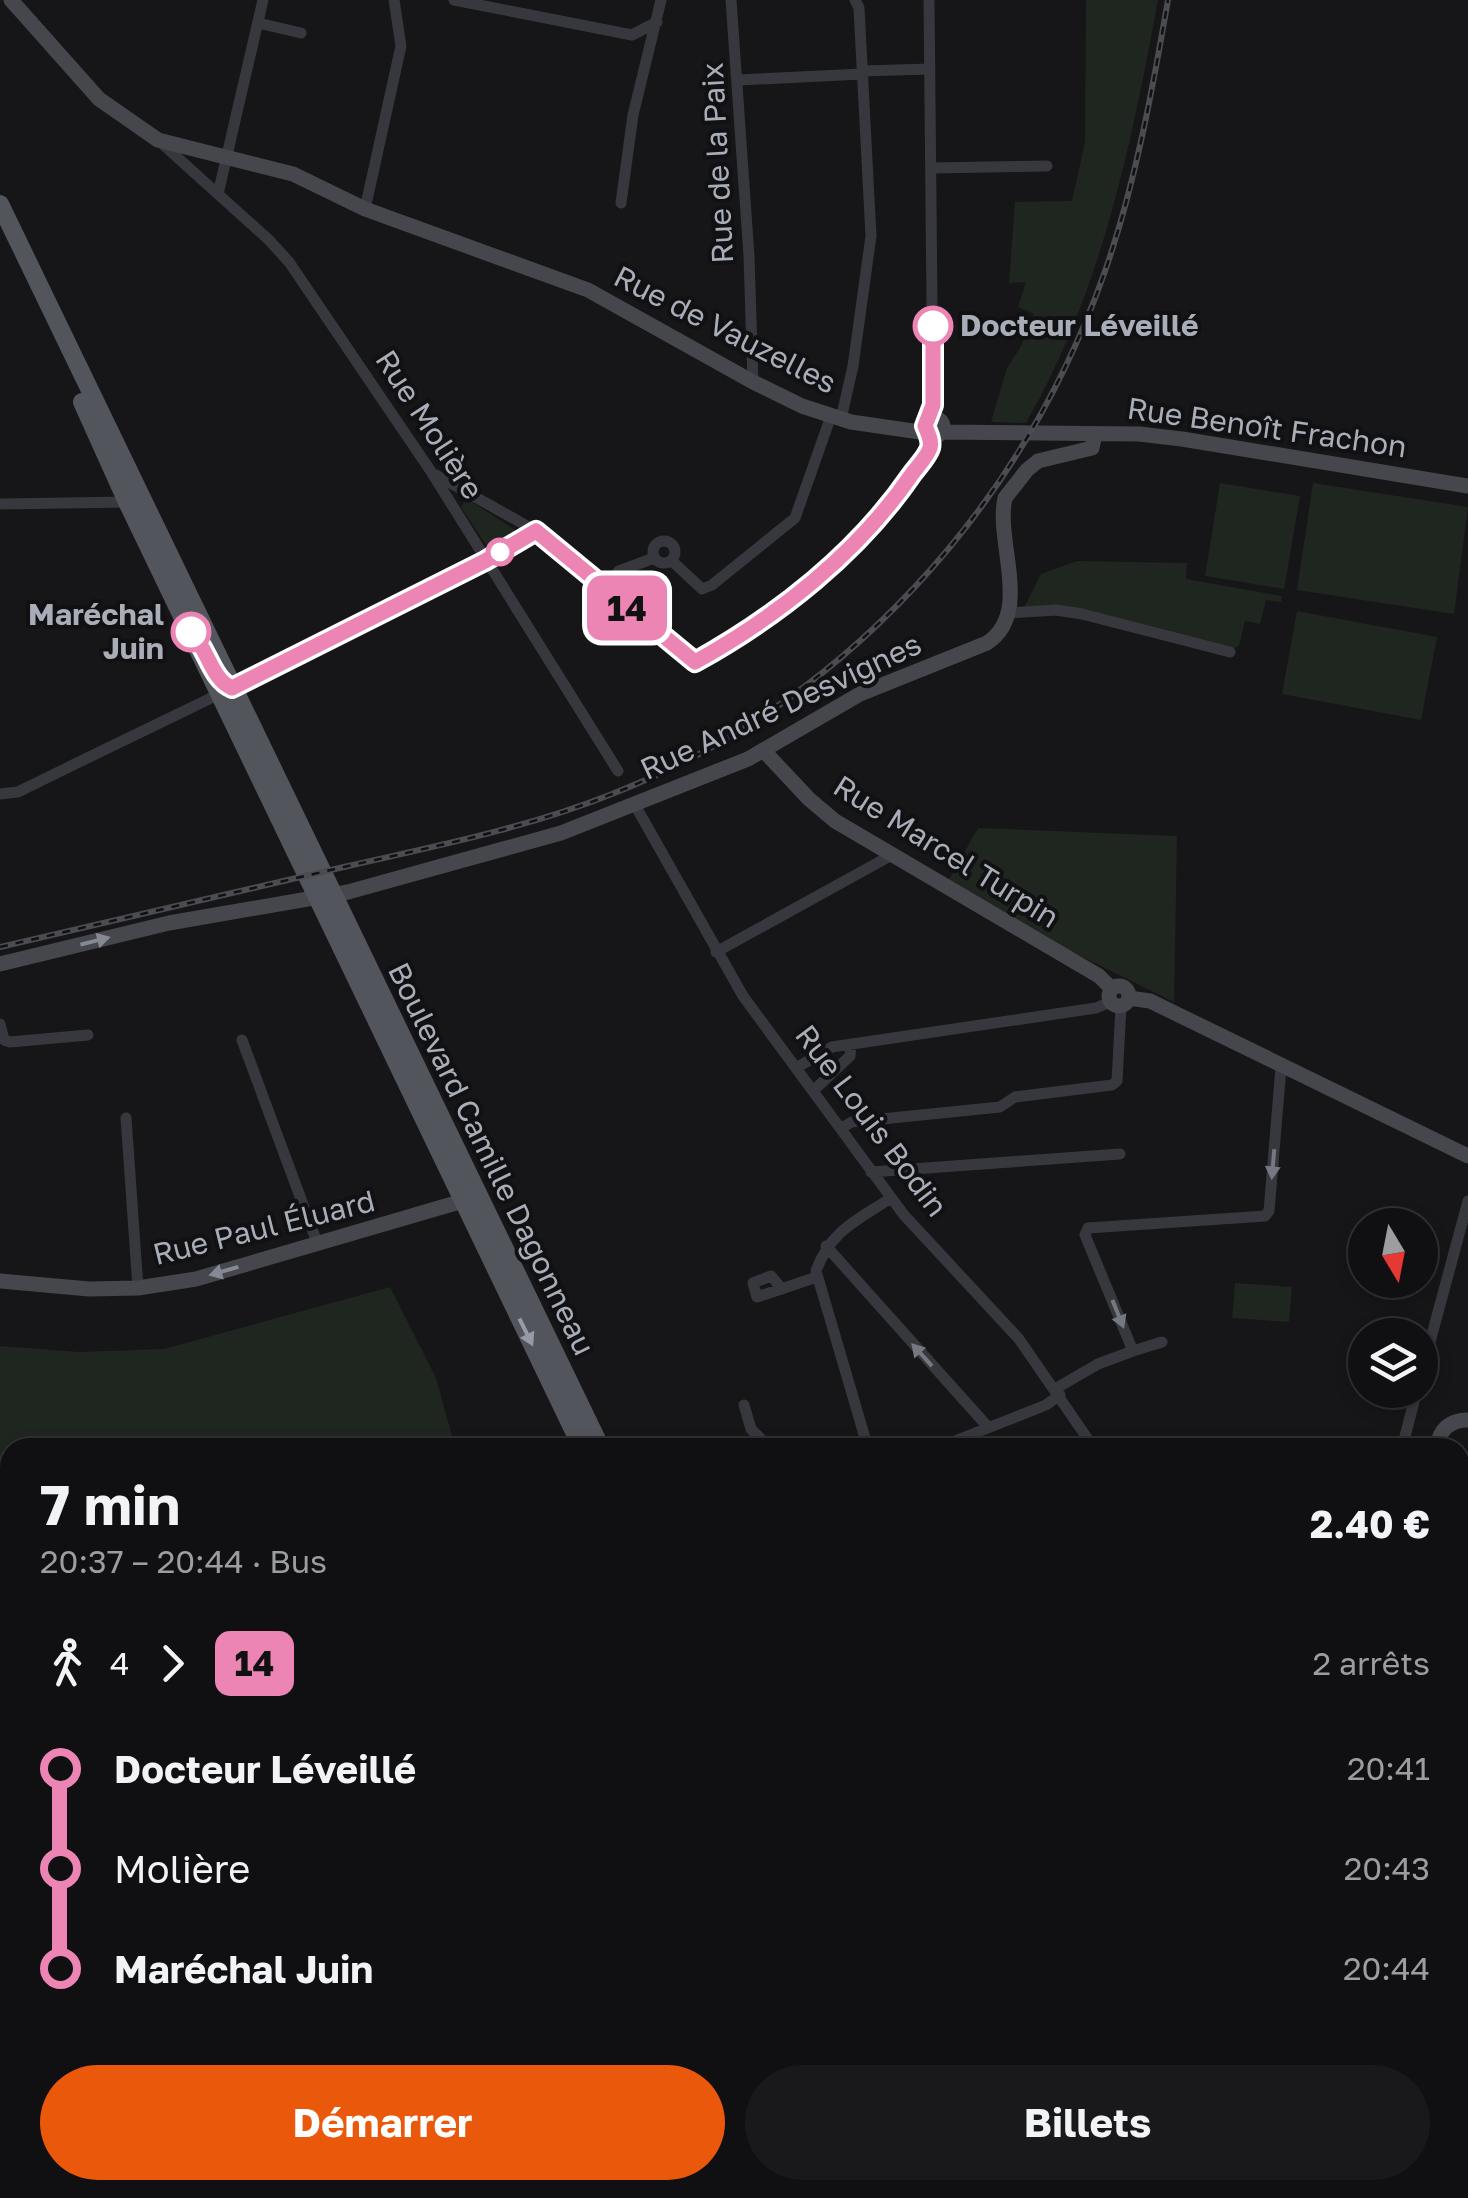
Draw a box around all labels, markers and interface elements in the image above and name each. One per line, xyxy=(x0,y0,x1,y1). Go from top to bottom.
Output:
street label: Rue de la Paix xyxy=(694,62,740,264)
street label: Rue de Vauzelles xyxy=(608,258,843,401)
marker: Docteur Léveillé xyxy=(914,307,952,345)
place label: Docteur Léveillé xyxy=(960,307,1199,343)
street label: Rue Molière xyxy=(368,343,491,506)
street label: Rue Benoît Frachon xyxy=(1125,390,1409,464)
unlabelled marker xyxy=(487,539,513,565)
line badge: 14 xyxy=(582,576,672,640)
text: 14 xyxy=(607,587,647,629)
place label: Maréchal Juin xyxy=(28,596,164,666)
marker: Maréchal Juin xyxy=(172,613,210,651)
street label: Rue André Desvignes xyxy=(635,625,927,787)
street label: Rue Marcel Turpin xyxy=(827,767,1066,935)
one-way arrow xyxy=(80,933,111,948)
street label: Boulevard Camille Dagonneau xyxy=(381,956,603,1361)
street label: Rue Louis Bodin xyxy=(788,1018,955,1223)
one-way arrow xyxy=(1265,1149,1281,1181)
street label: Rue Paul Éluard xyxy=(149,1182,378,1272)
north arrow xyxy=(1348,1208,1438,1298)
map controls xyxy=(1348,1208,1438,1408)
one-way arrow xyxy=(208,1264,239,1280)
one-way arrow xyxy=(1111,1299,1127,1329)
one-way arrow xyxy=(517,1318,534,1347)
button: layers xyxy=(1348,1318,1438,1408)
one-way arrow xyxy=(911,1343,934,1367)
text: 7 min xyxy=(40,1471,180,1537)
text: 2.40 € xyxy=(1310,1501,1430,1546)
text: 20:37 – 20:44 · Bus xyxy=(40,1542,327,1580)
icon: walk xyxy=(40,1636,95,1691)
icon: forward xyxy=(145,1636,200,1691)
text: 14 xyxy=(235,1642,274,1684)
text: 4 xyxy=(110,1644,130,1682)
text: 2 arrêts xyxy=(1312,1644,1430,1682)
text: Docteur Léveillé xyxy=(114,1746,416,1791)
text: 20:41 xyxy=(1347,1749,1430,1787)
text: Molière xyxy=(114,1846,250,1891)
text: 20:43 xyxy=(1344,1849,1430,1887)
text: Maréchal Juin xyxy=(114,1946,373,1991)
text: 20:44 xyxy=(1343,1949,1430,1987)
button: Démarrer xyxy=(40,2065,725,2180)
button: Billets xyxy=(745,2065,1430,2180)

